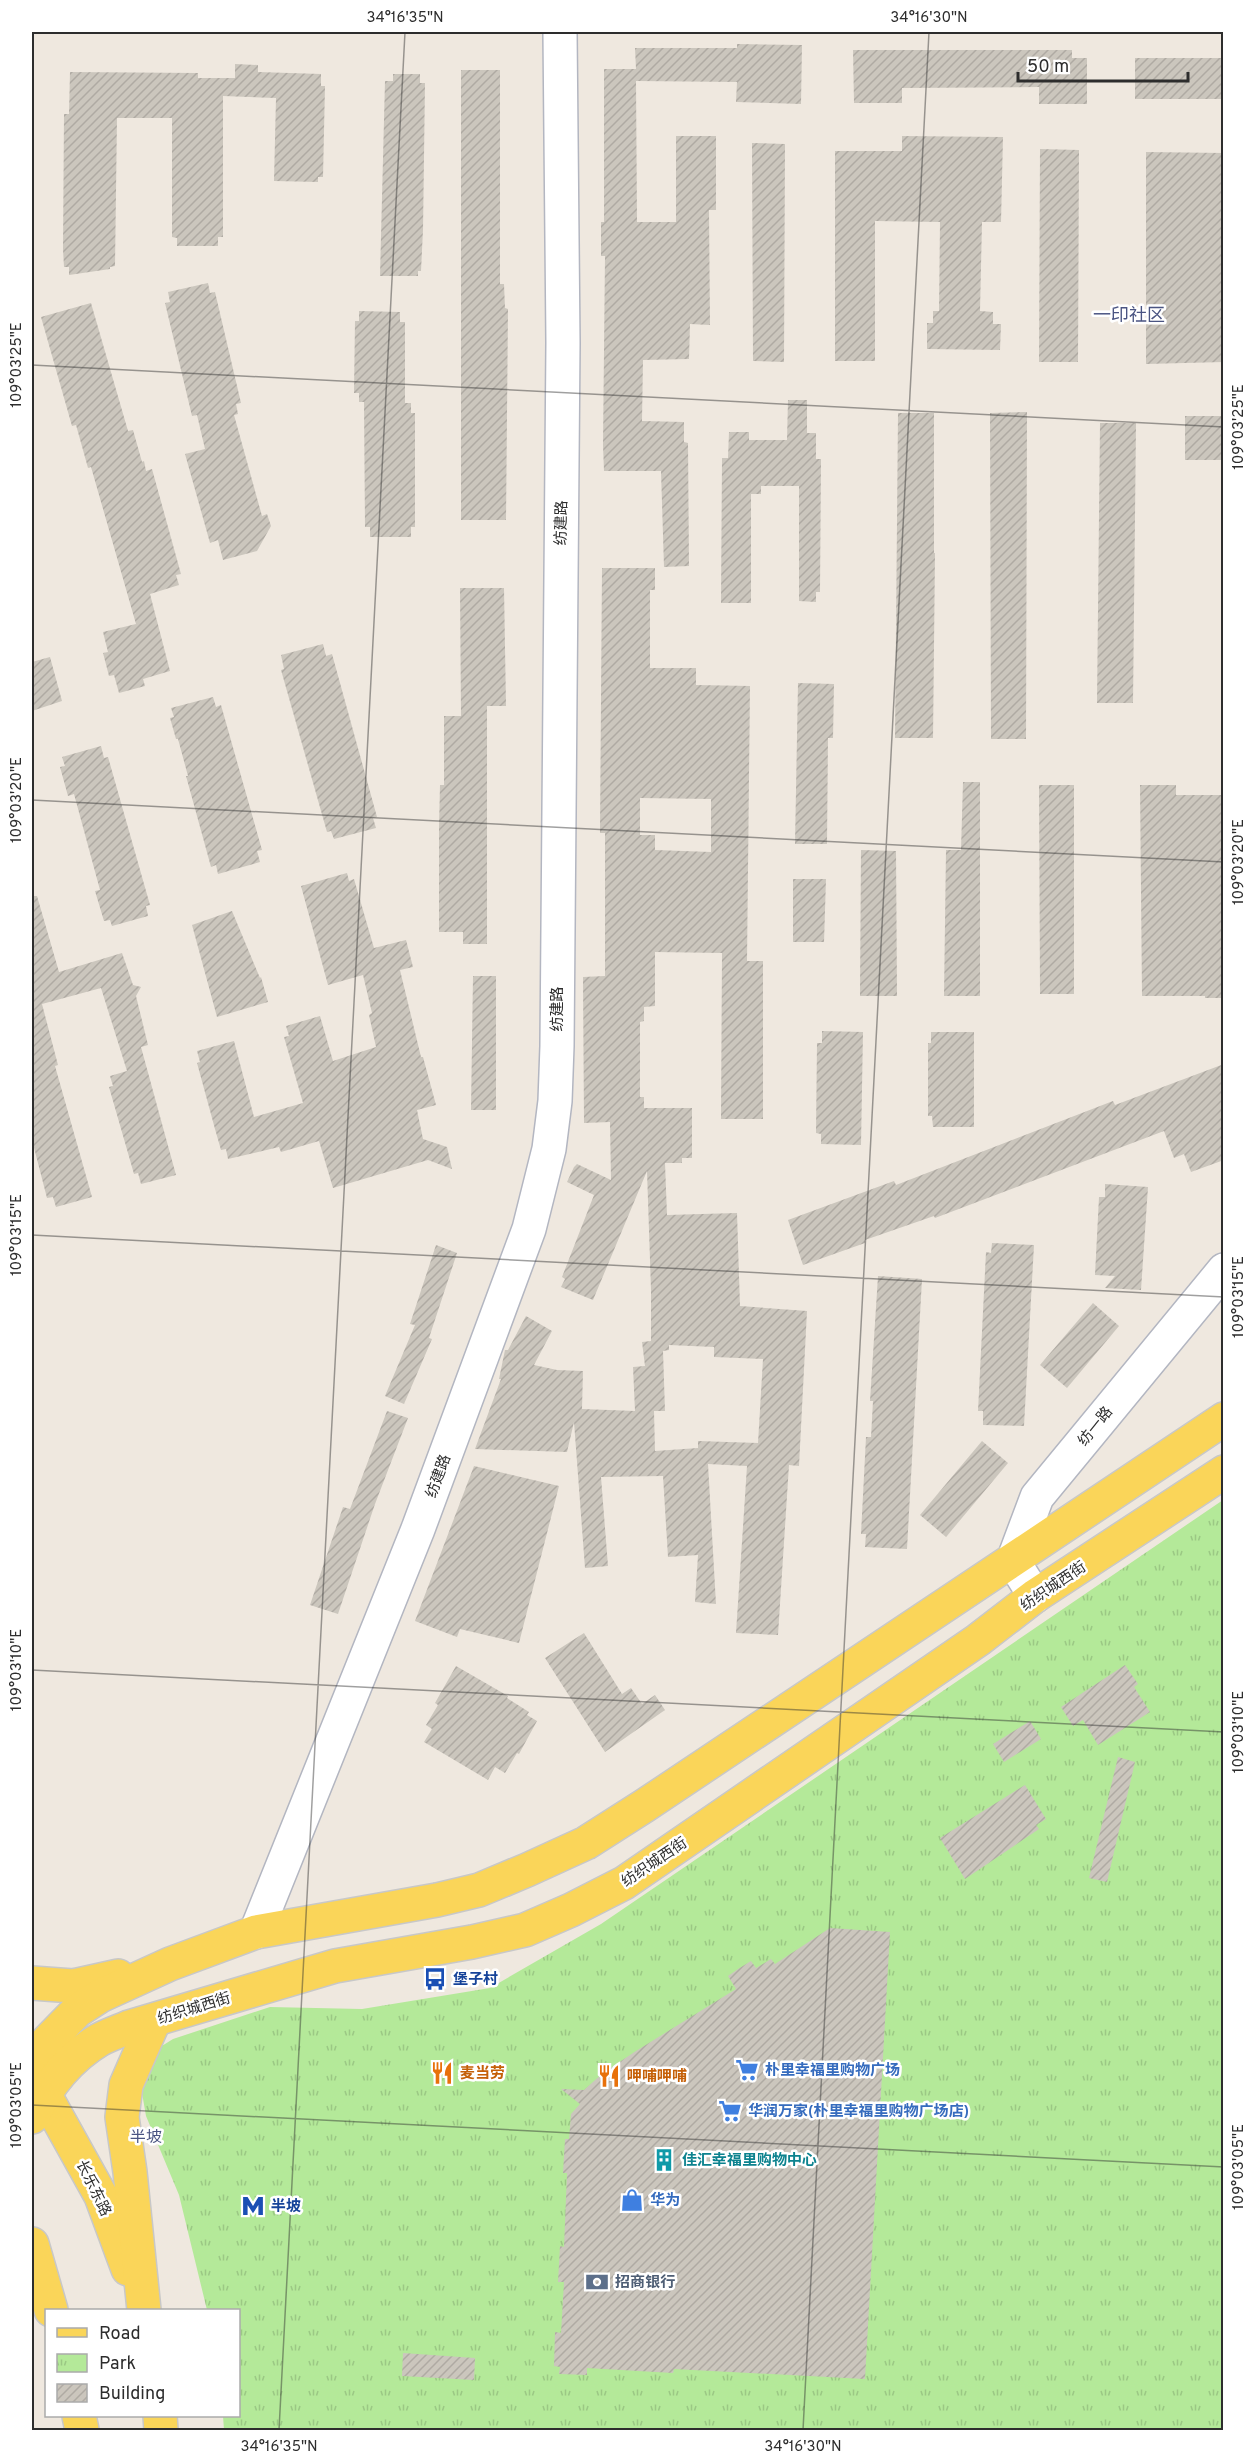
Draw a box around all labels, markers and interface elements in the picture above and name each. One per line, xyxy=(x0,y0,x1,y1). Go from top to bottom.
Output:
text: 34°16'35"N xyxy=(366,9,444,28)
text: 34°16'30"N xyxy=(890,9,968,28)
scale bar xyxy=(1018,45,1188,83)
text: 50 m xyxy=(1027,56,1069,79)
district label: 一印社区 xyxy=(1093,305,1165,328)
text: 109°03'25"E xyxy=(8,322,27,408)
text: 109°03'25"E xyxy=(1230,384,1249,470)
street label: 纺建路 xyxy=(553,500,572,546)
text: 109°03'20"E xyxy=(8,757,27,843)
text: 109°03'20"E xyxy=(1230,819,1249,905)
street label: 纺建路 xyxy=(549,986,568,1032)
text: 109°03'15"E xyxy=(8,1194,27,1276)
text: 109°03'15"E xyxy=(1230,1256,1249,1338)
street label: 纺一路 xyxy=(1075,1403,1118,1450)
street label: 纺建路 xyxy=(423,1452,456,1501)
street label: 纺织城西街 xyxy=(1017,1558,1090,1616)
text: 109°03'10"E xyxy=(8,1629,27,1711)
text: 109°03'10"E xyxy=(1230,1691,1249,1773)
street label: 纺织城西街 xyxy=(618,1834,691,1892)
bus stop icon: 堡子村 xyxy=(422,1966,448,1992)
place label: 堡子村 xyxy=(453,1970,498,1990)
street label: 纺织城西街 xyxy=(156,1989,233,2029)
supermarket icon: 朴里幸福里购物广场 xyxy=(734,2057,760,2083)
restaurant icon: 麦当劳 xyxy=(429,2060,455,2086)
text: 109°03'05"E xyxy=(8,2062,27,2148)
place label: 朴里幸福里购物广场 xyxy=(765,2062,900,2081)
restaurant icon: 呷哺呷哺 xyxy=(596,2063,622,2089)
place label: 麦当劳 xyxy=(460,2065,505,2084)
place label: 呷哺呷哺 xyxy=(627,2067,687,2087)
supermarket icon: 华润万家(朴里幸福里购物广场店) xyxy=(717,2098,743,2124)
place label: 华润万家(朴里幸福里购物广场店) xyxy=(748,2102,969,2122)
text: 109°03'05"E xyxy=(1230,2124,1249,2210)
district label: 半坡 xyxy=(130,2128,162,2148)
building icon: 佳汇·幸福里购物中心 xyxy=(651,2147,677,2173)
place label: 佳汇·幸福里购物中心 xyxy=(682,2152,817,2171)
street label: 长乐东路 xyxy=(71,2158,114,2220)
shop icon: 华为 xyxy=(619,2187,645,2213)
place label: 华为 xyxy=(650,2191,680,2211)
metro station icon: 半坡 xyxy=(240,2193,266,2219)
place label: 半坡 xyxy=(271,2198,301,2217)
bank icon: 招商银行 xyxy=(584,2269,610,2295)
place label: 招商银行 xyxy=(615,2274,675,2293)
legend xyxy=(45,2309,240,2417)
text: Road xyxy=(99,2323,141,2346)
text: Park xyxy=(99,2353,136,2376)
text: Building xyxy=(99,2383,165,2406)
text: 34°16'35"N xyxy=(240,2438,318,2457)
text: 34°16'30"N xyxy=(764,2438,842,2457)

